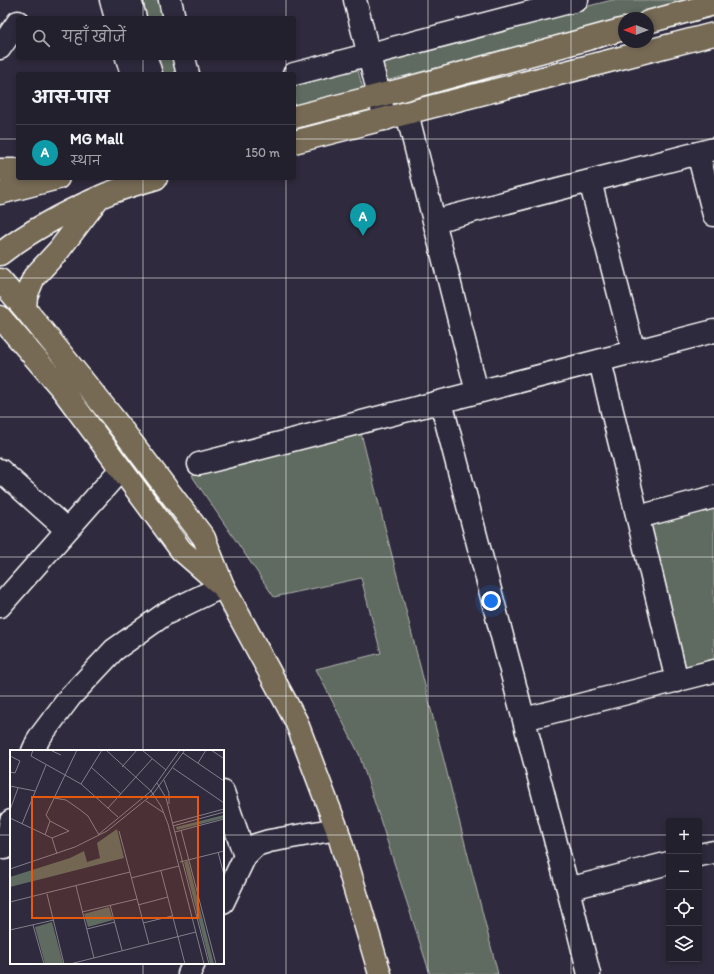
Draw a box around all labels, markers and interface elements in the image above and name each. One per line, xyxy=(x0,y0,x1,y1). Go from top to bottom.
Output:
north arrow xyxy=(618,12,654,48)
search box xyxy=(16,16,296,60)
icon: search xyxy=(30,27,52,49)
text: यहाँ खोजें xyxy=(62,28,126,46)
text: आस-पास xyxy=(32,87,110,107)
text: MG Mall xyxy=(70,130,124,148)
text: A xyxy=(41,145,49,160)
text: 150 m xyxy=(245,145,280,160)
text: स्थान xyxy=(70,153,101,168)
pin: A xyxy=(350,203,376,236)
your location xyxy=(481,591,501,611)
inset map xyxy=(10,750,224,964)
map controls xyxy=(666,818,702,962)
button: + xyxy=(666,818,702,854)
button: − xyxy=(666,854,702,890)
button: locate xyxy=(666,890,702,926)
button: layers xyxy=(666,926,702,962)

